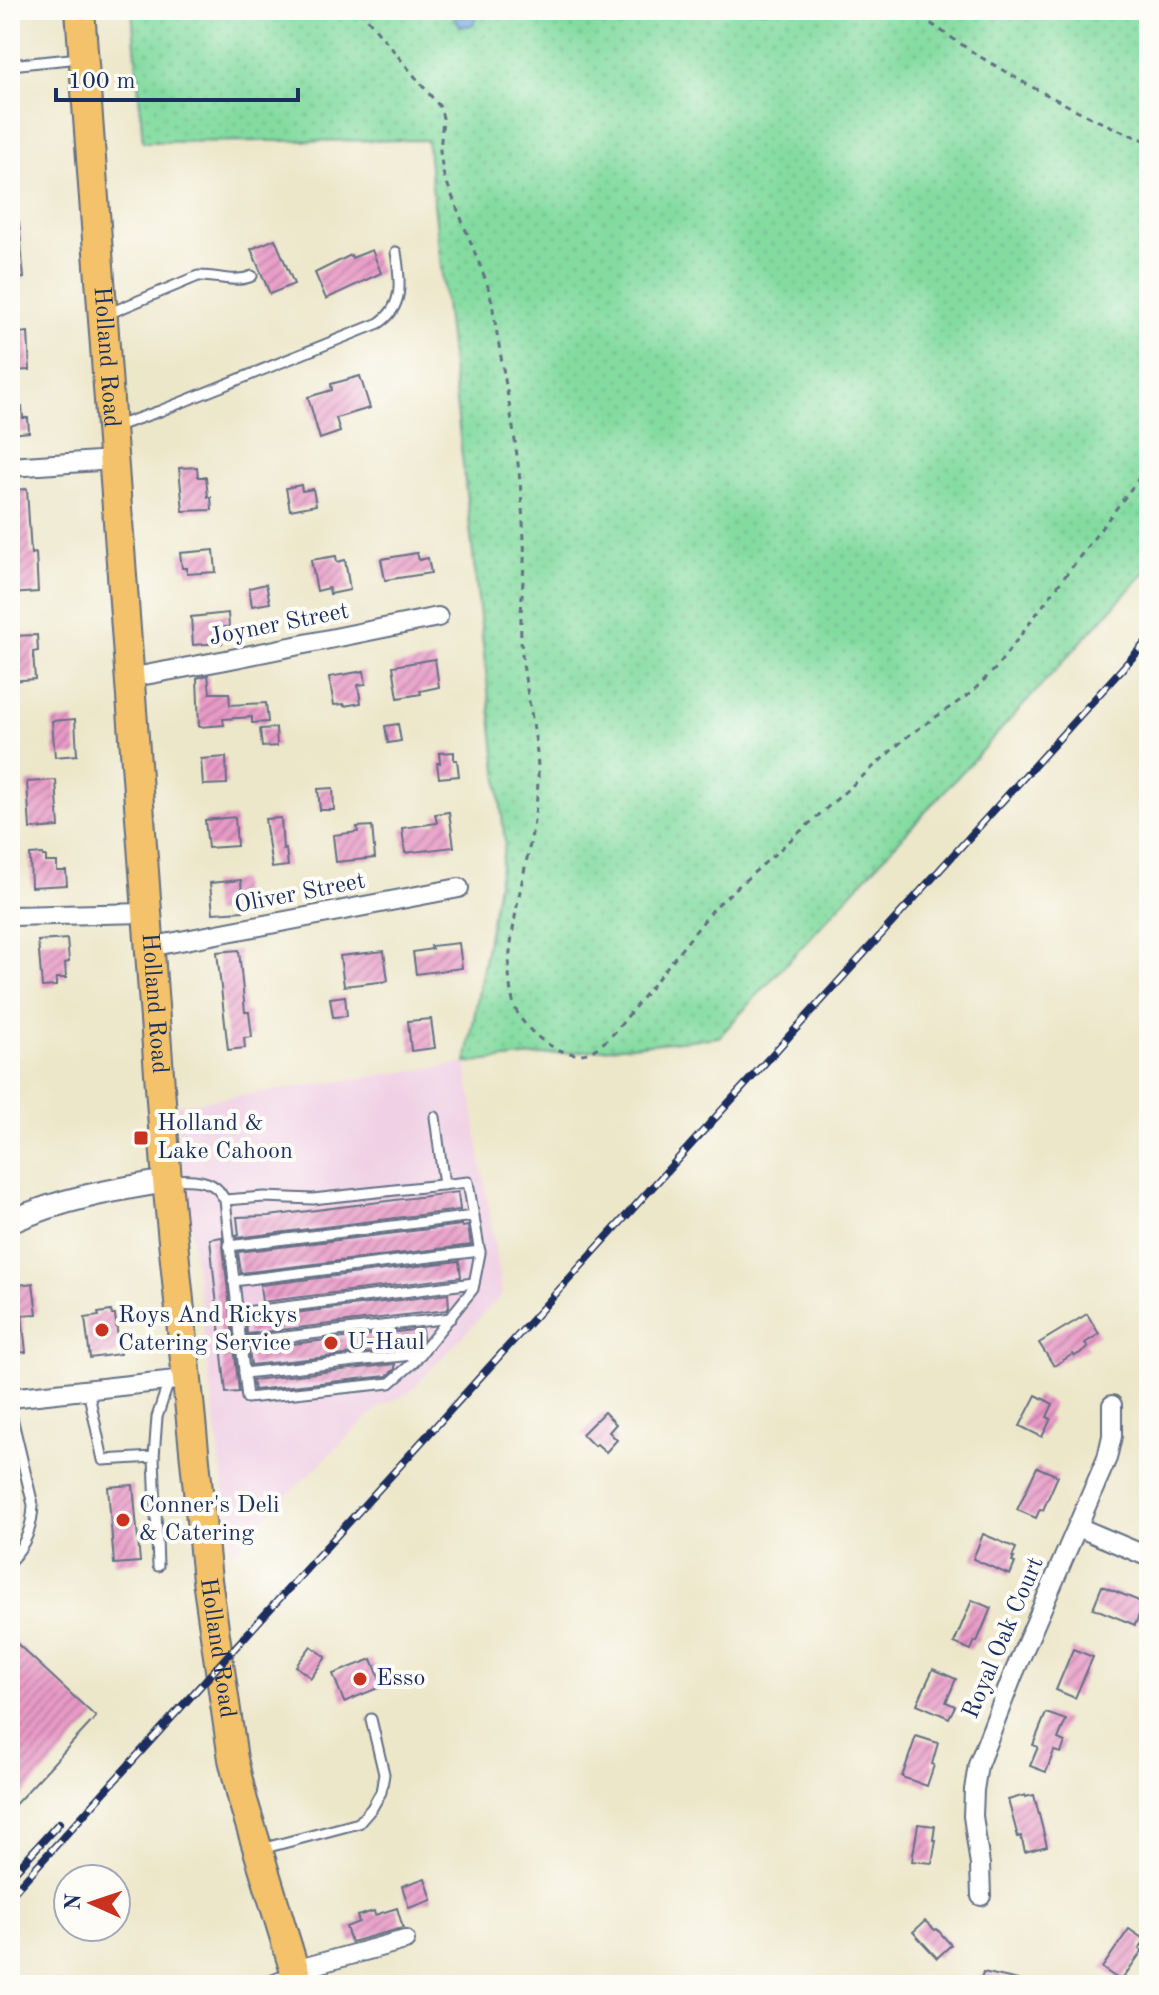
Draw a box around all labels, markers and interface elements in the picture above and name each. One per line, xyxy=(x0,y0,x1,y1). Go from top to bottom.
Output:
scale bar xyxy=(56,52,298,102)
text: 100 m xyxy=(68,70,136,94)
street label: Holland Road xyxy=(89,286,123,428)
street label: Joyner Street xyxy=(207,600,351,650)
street label: Oliver Street xyxy=(233,870,367,918)
street label: Holland Road xyxy=(137,932,171,1075)
place label: Holland & Lake Cahoon xyxy=(157,1112,293,1164)
marker: Holland & Lake Cahoon xyxy=(132,1129,150,1147)
place label: Roys And Rickys Catering Service xyxy=(118,1304,297,1356)
marker: Roys And Rickys Catering Service xyxy=(93,1321,111,1339)
place label: U-Haul xyxy=(347,1331,425,1355)
marker: U-Haul xyxy=(322,1334,340,1352)
place label: Conner's Deli & Catering xyxy=(139,1494,279,1546)
marker: Conner's Deli & Catering xyxy=(114,1511,132,1529)
street label: Royal Oak Court xyxy=(959,1554,1049,1722)
street label: Holland Road xyxy=(195,1576,239,1720)
place label: Esso xyxy=(376,1667,425,1691)
marker: Esso xyxy=(351,1670,369,1688)
north arrow xyxy=(52,1863,132,1943)
text: N xyxy=(63,1893,85,1911)

